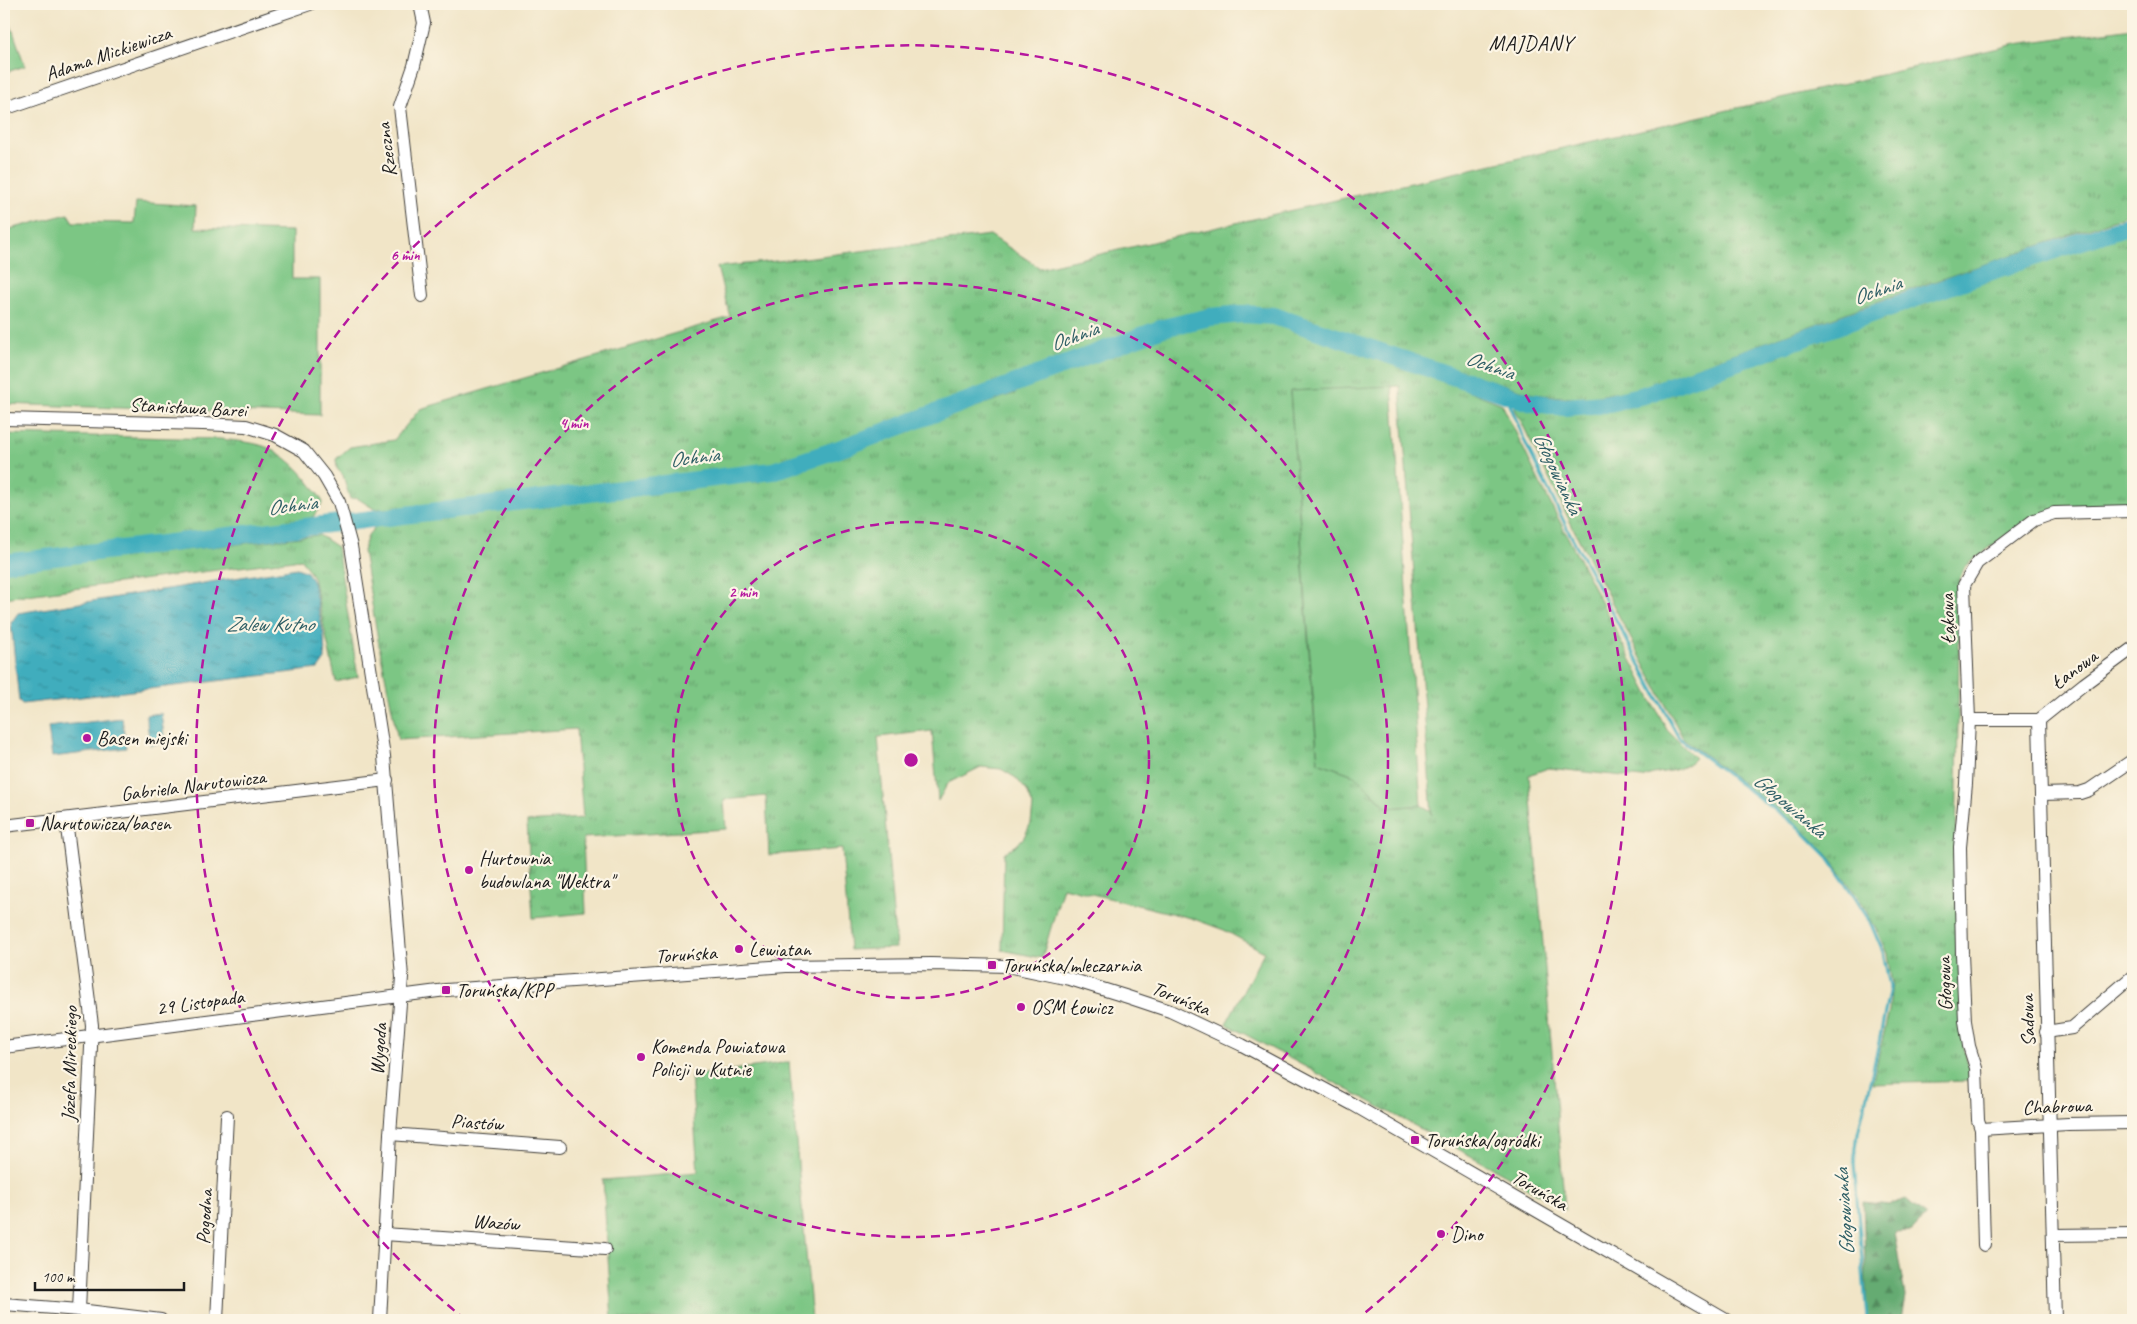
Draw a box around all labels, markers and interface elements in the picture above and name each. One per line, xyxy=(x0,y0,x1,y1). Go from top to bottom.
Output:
street label: Adama Mickiewicza xyxy=(42,20,176,87)
district label: MAJDANY xyxy=(1489,30,1577,56)
street label: Rzeczna xyxy=(371,120,402,178)
text: 6 min xyxy=(390,246,421,265)
water label: Ochnia xyxy=(1850,269,1907,310)
water label: Ochnia xyxy=(1046,314,1104,357)
water label: Ochnia xyxy=(1463,345,1520,386)
street label: Stanisława Barei xyxy=(129,392,249,423)
text: 4 min xyxy=(560,414,589,433)
water label: Głogowianka xyxy=(1528,428,1589,520)
water label: Ochnia xyxy=(668,441,723,473)
water label: Ochnia xyxy=(266,489,321,521)
text: 2 min xyxy=(729,583,758,602)
street label: Łąkowa xyxy=(1934,591,1961,644)
water label: Zalew Kutno xyxy=(227,611,316,637)
street label: Łanowa xyxy=(2046,643,2104,695)
place label: Basen miejski xyxy=(97,726,189,751)
marker: Basen miejski xyxy=(81,732,93,744)
centre of rings xyxy=(902,751,920,769)
street label: Gabriela Narutowicza xyxy=(119,764,269,807)
water label: Głogowianka xyxy=(1748,767,1834,844)
place label: Narutowicza/basen xyxy=(40,811,172,836)
marker: Narutowicza/basen xyxy=(24,817,36,829)
place label: Hurtownia budowlana "Wektra" xyxy=(479,846,618,894)
marker: Hurtownia budowlana "Wektra" xyxy=(463,864,475,876)
place label: Lewiatan xyxy=(749,937,812,962)
street label: Toruńska xyxy=(655,940,719,969)
marker: Lewiatan xyxy=(733,943,745,955)
place label: Toruńska/mleczarnia xyxy=(1002,953,1142,978)
street label: Głogowa xyxy=(1931,955,1958,1011)
marker: Toruńska/mleczarnia xyxy=(986,959,998,971)
street label: Toruńska xyxy=(1148,975,1215,1022)
place label: Toruńska/KPP xyxy=(456,978,555,1003)
street label: 29 Listopada xyxy=(155,984,247,1021)
marker: Toruńska/KPP xyxy=(440,984,452,996)
street label: Sadowa xyxy=(2014,993,2041,1047)
place label: OSM Łowicz xyxy=(1031,995,1114,1020)
marker: OSM Łowicz xyxy=(1015,1001,1027,1013)
street label: Józefa Mireckiego xyxy=(56,1005,83,1123)
street label: Wygoda xyxy=(364,1020,393,1076)
place label: Komenda Powiatowa Policji w Kutnie xyxy=(651,1034,786,1082)
marker: Komenda Powiatowa Policji w Kutnie xyxy=(635,1051,647,1063)
street label: Chabrowa xyxy=(2022,1093,2094,1120)
street label: Piastów xyxy=(450,1108,505,1137)
place label: Toruńska/ogródki xyxy=(1425,1128,1542,1153)
marker: Toruńska/ogródki xyxy=(1409,1134,1421,1146)
street label: Toruńska xyxy=(1507,1164,1573,1217)
water label: Głogowianka xyxy=(1828,1165,1860,1256)
street label: Pogodna xyxy=(191,1187,219,1245)
street label: Wazów xyxy=(472,1208,522,1237)
place label: Dino xyxy=(1451,1222,1485,1247)
marker: Dino xyxy=(1435,1228,1447,1240)
scale bar xyxy=(35,1259,184,1291)
text: 100 m xyxy=(42,1268,76,1287)

